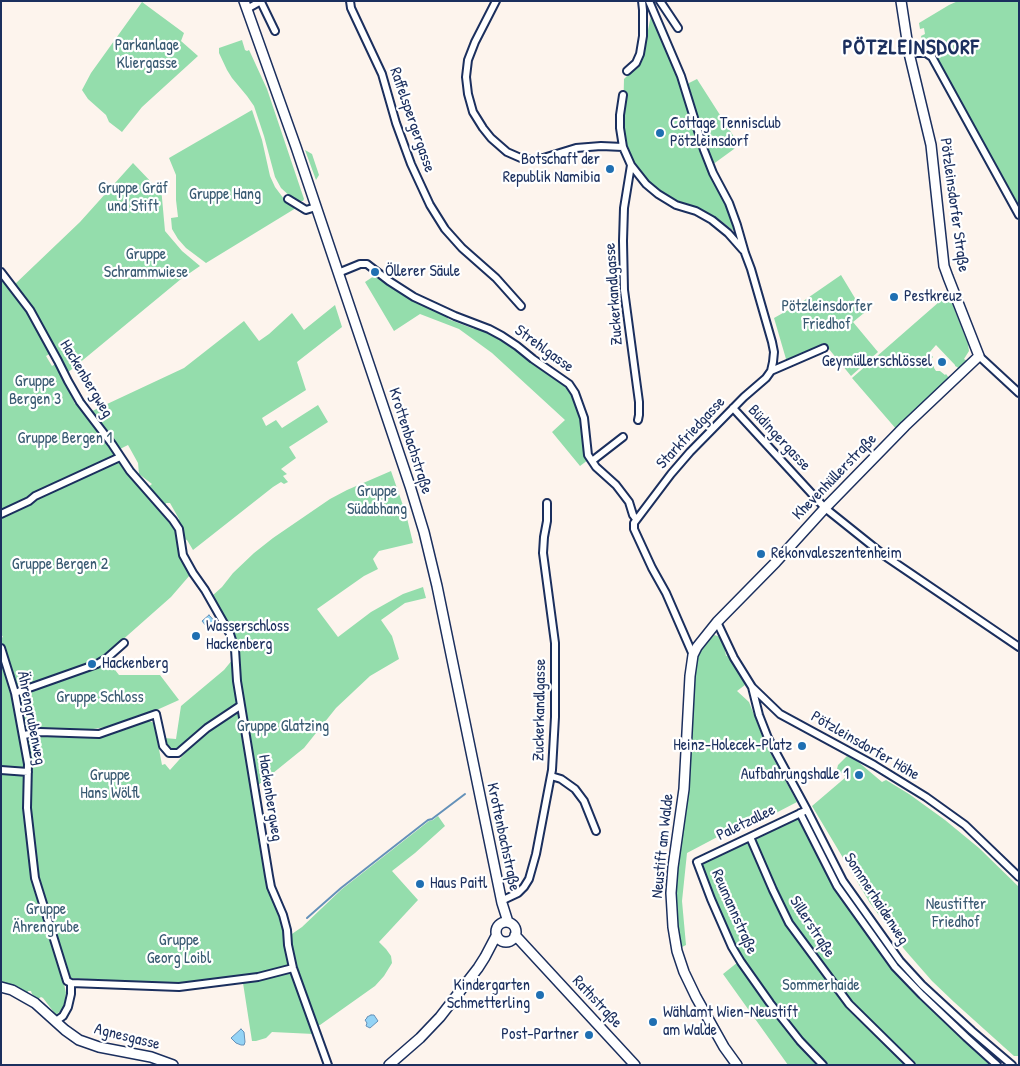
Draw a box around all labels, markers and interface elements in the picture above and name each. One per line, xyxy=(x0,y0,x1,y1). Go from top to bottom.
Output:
district label: PÖTZLEINSDORF xyxy=(841,35,981,61)
park label: Parkanlage Kliergasse xyxy=(115,36,179,74)
street label: Raffelspergergasse xyxy=(385,65,439,175)
place label: Cottage Tennisclub Pötzleinsdorf xyxy=(670,114,781,152)
marker: Cottage Tennisclub Pötzleinsdorf xyxy=(654,127,666,139)
street label: Pötzleinsdorfer Straße xyxy=(935,137,973,273)
place label: Botschaft der Republik Namibia xyxy=(503,150,600,188)
marker: Botschaft der Republik Namibia xyxy=(604,163,616,175)
park label: Gruppe Gräf und Stift xyxy=(98,179,168,217)
park label: Gruppe Hang xyxy=(189,185,261,205)
street label: Zuckerkandlgasse xyxy=(601,242,627,346)
park label: Gruppe Schrammwiese xyxy=(104,245,188,283)
place label: Öllerer Säule xyxy=(385,262,460,282)
marker: Öllerer Säule xyxy=(369,266,381,278)
place label: Pestkreuz xyxy=(904,287,962,307)
marker: Pestkreuz xyxy=(888,291,900,303)
park label: Pötzleinsdorfer Friedhof xyxy=(781,297,873,335)
street label: Strehlgasse xyxy=(511,321,577,377)
street label: Hackenbergweg xyxy=(55,337,117,421)
place label: Geymüllerschlössel xyxy=(822,352,932,372)
marker: Geymüllerschlössel xyxy=(936,356,948,368)
park label: Gruppe Bergen 3 xyxy=(9,372,61,410)
street label: Krottenbachstraße xyxy=(384,386,436,496)
street label: Starkfriedgasse xyxy=(653,393,729,473)
street label: Büdingergasse xyxy=(744,401,814,475)
park label: Gruppe Bergen 1 xyxy=(18,429,112,449)
street label: Khevenhüllerstraße xyxy=(789,430,881,524)
park label: Gruppe Südabhang xyxy=(347,482,407,520)
place label: Rekonvaleszentenheim xyxy=(771,544,902,564)
marker: Rekonvaleszentenheim xyxy=(755,548,767,560)
park label: Gruppe Bergen 2 xyxy=(12,555,108,575)
place label: Wasserschloss Hackenberg xyxy=(206,617,289,655)
marker: Wasserschloss Hackenberg xyxy=(190,630,202,642)
place label: Hackenberg xyxy=(102,654,168,674)
marker: Hackenberg xyxy=(86,658,98,670)
street label: Zuckerkandlgasse xyxy=(530,659,550,761)
street label: Ährengrubenweg xyxy=(13,670,49,766)
park label: Gruppe Schloss xyxy=(56,688,144,708)
street label: Pötzleinsdorfer Höhe xyxy=(807,707,923,785)
park label: Gruppe Glatzing xyxy=(237,717,329,737)
place label: Heinz-Holecek-Platz xyxy=(673,736,792,756)
marker: Heinz-Holecek-Platz xyxy=(796,740,808,752)
street label: Hackenbergweg xyxy=(254,753,286,843)
place label: Aufbahrungshalle 1 xyxy=(741,765,849,785)
park label: Gruppe Hans Wölfl xyxy=(80,766,140,804)
marker: Aufbahrungshalle 1 xyxy=(853,769,865,781)
street label: Krottenbachstraße xyxy=(482,781,524,893)
street label: Neustift am Walde xyxy=(648,793,678,899)
street label: Paletzallee xyxy=(714,801,778,845)
street label: Sommerhaidenweg xyxy=(839,850,913,948)
street label: Reumannstraße xyxy=(707,867,761,957)
place label: Haus Paitl xyxy=(430,874,487,894)
marker: Haus Paitl xyxy=(414,878,426,890)
street label: Sillerstraße xyxy=(785,893,839,961)
park label: Neustifter Friedhof xyxy=(926,895,986,933)
park label: Gruppe Ährengrube xyxy=(13,900,79,938)
park label: Gruppe Georg Loibl xyxy=(147,931,211,969)
street label: Rathstraße xyxy=(568,972,626,1032)
place label: Kindergarten Schmetterling xyxy=(447,976,530,1014)
park label: Sommerhaide xyxy=(782,976,860,996)
marker: Kindergarten Schmetterling xyxy=(534,989,546,1001)
place label: Wählamt Wien-Neustift am Walde xyxy=(663,1003,798,1041)
marker: Wählamt Wien-Neustift am Walde xyxy=(647,1016,659,1028)
street label: Agnesgasse xyxy=(92,1020,162,1054)
place label: Post-Partner xyxy=(501,1025,579,1045)
marker: Post-Partner xyxy=(583,1029,595,1041)

